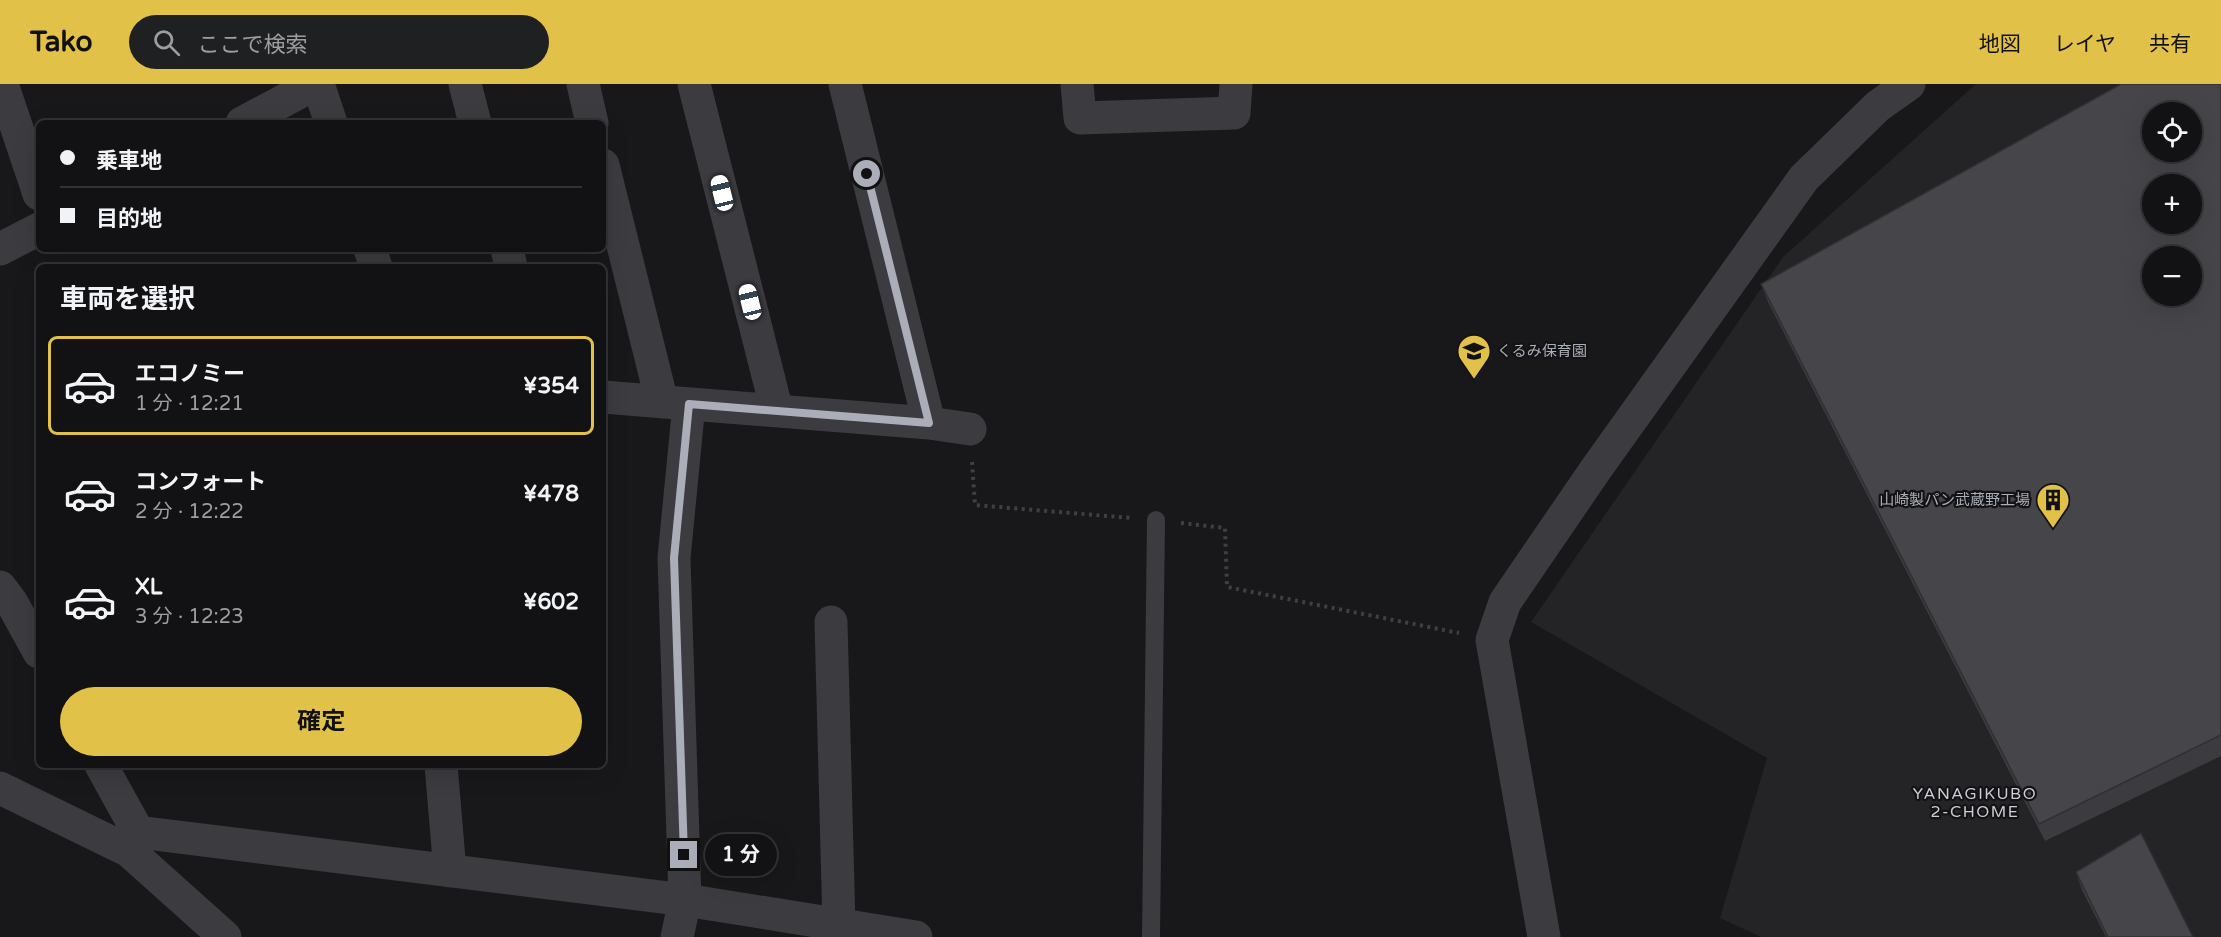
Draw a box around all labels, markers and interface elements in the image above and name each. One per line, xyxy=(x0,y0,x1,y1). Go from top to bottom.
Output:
search box xyxy=(129,15,549,69)
text: Tako xyxy=(30,25,93,59)
icon: search xyxy=(150,26,183,59)
text: ここで検索 xyxy=(198,32,308,58)
text: 地図 xyxy=(1979,32,2021,57)
text: レイヤ xyxy=(2054,32,2116,57)
text: 共有 xyxy=(2149,32,2191,57)
map controls xyxy=(2142,102,2202,306)
button: locate xyxy=(2142,102,2202,162)
text: 乗車地 xyxy=(96,148,162,174)
route start xyxy=(853,160,880,187)
car xyxy=(709,173,735,213)
button: + xyxy=(2142,174,2202,234)
text: 目的地 xyxy=(96,206,162,232)
button: − xyxy=(2142,246,2202,306)
car xyxy=(737,282,763,322)
text: 車両を選択 xyxy=(60,283,195,316)
school or university icon: くるみ保育園 xyxy=(1456,333,1492,380)
place label: くるみ保育園 xyxy=(1497,342,1587,360)
icon: car xyxy=(63,359,117,413)
text: エコノミー xyxy=(135,361,245,387)
text: ¥354 xyxy=(523,373,579,399)
text: 1 分 · 12:21 xyxy=(135,392,244,416)
icon: car xyxy=(63,467,117,521)
text: コンフォート xyxy=(135,469,266,495)
text: ¥478 xyxy=(523,481,579,507)
building icon: 山崎製パン武蔵野工場 xyxy=(2035,482,2071,529)
place label: 山崎製パン武蔵野工場 xyxy=(1879,491,2030,509)
text: 2 分 · 12:22 xyxy=(135,500,244,524)
text: XL xyxy=(135,574,162,600)
icon: car xyxy=(63,575,117,629)
text: ¥602 xyxy=(523,589,579,615)
text: 3 分 · 12:23 xyxy=(135,605,244,629)
button: 確定 xyxy=(60,687,582,756)
district label: YANAGIKUBO 2-CHOME xyxy=(1913,784,2037,822)
callout: 1 分 xyxy=(705,834,777,876)
route end xyxy=(670,841,697,868)
text: 1 分 xyxy=(722,843,760,867)

